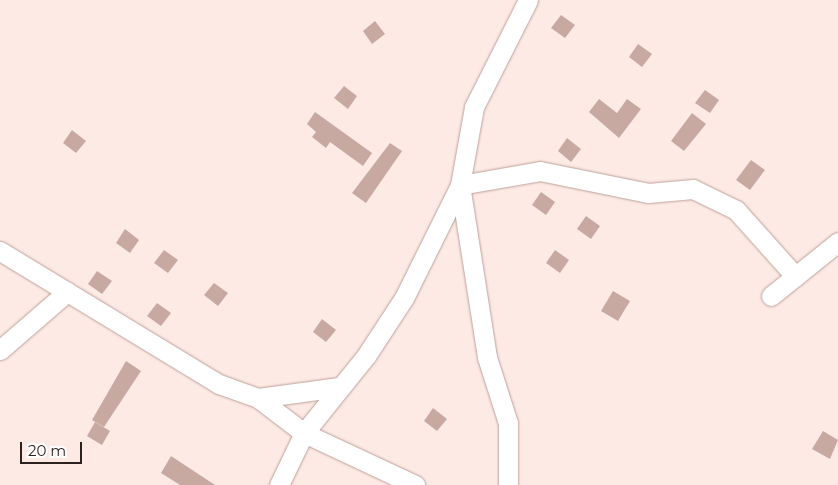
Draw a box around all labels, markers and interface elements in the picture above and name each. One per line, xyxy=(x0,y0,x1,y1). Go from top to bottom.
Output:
scale bar xyxy=(22,432,85,464)
text: 20 m xyxy=(28,441,66,460)

